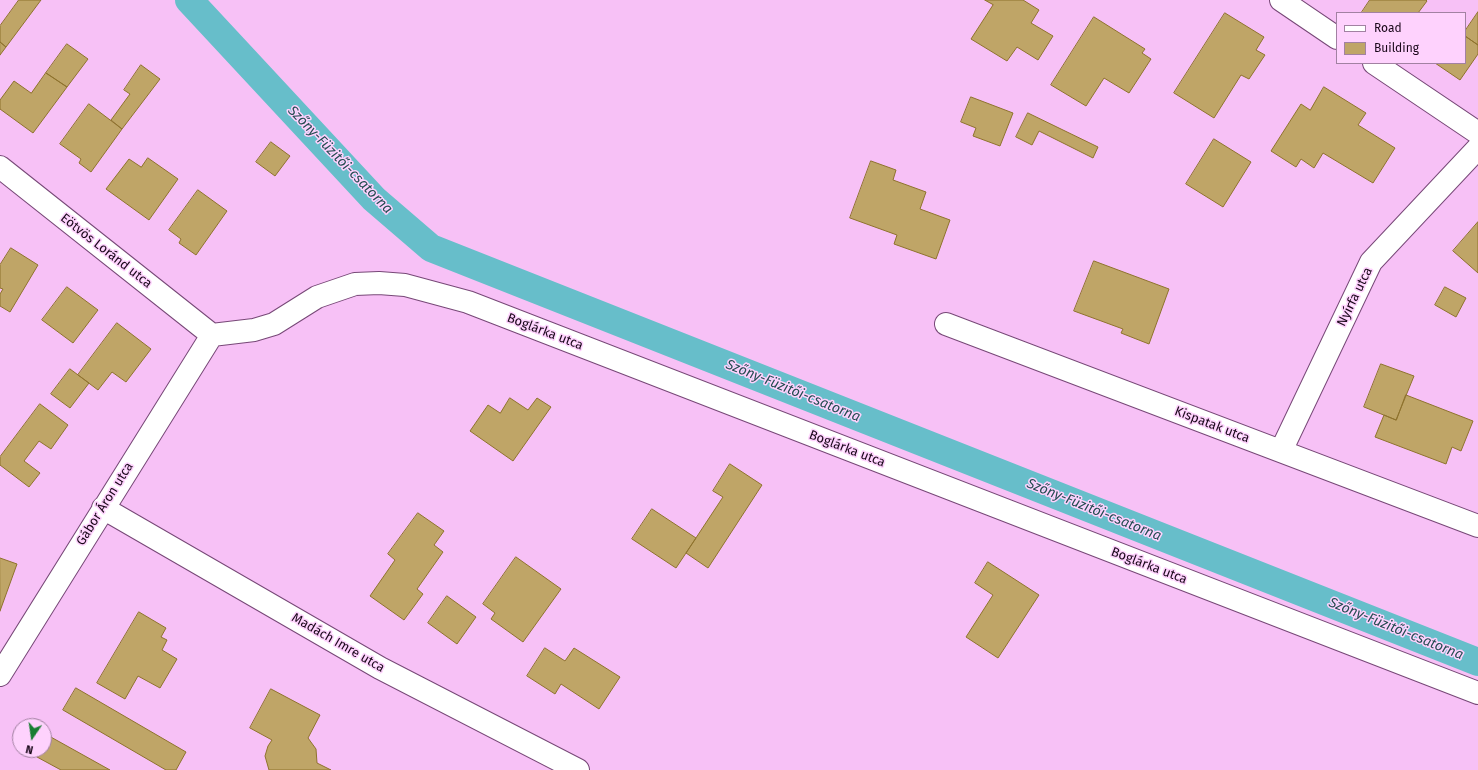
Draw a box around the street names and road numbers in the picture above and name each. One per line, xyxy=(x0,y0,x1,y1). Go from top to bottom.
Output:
street label: Eötvös Loránd utca xyxy=(57,210,155,292)
street label: Nyírfa utca xyxy=(1334,265,1376,329)
street label: Boglárka utca xyxy=(505,310,585,354)
street label: Kispatak utca xyxy=(1172,404,1252,446)
street label: Boglárka utca xyxy=(807,427,887,471)
street label: Gábor Áron utca xyxy=(73,460,137,548)
street label: Boglárka utca xyxy=(1109,544,1189,588)
street label: Madách Imre utca xyxy=(289,610,387,676)

